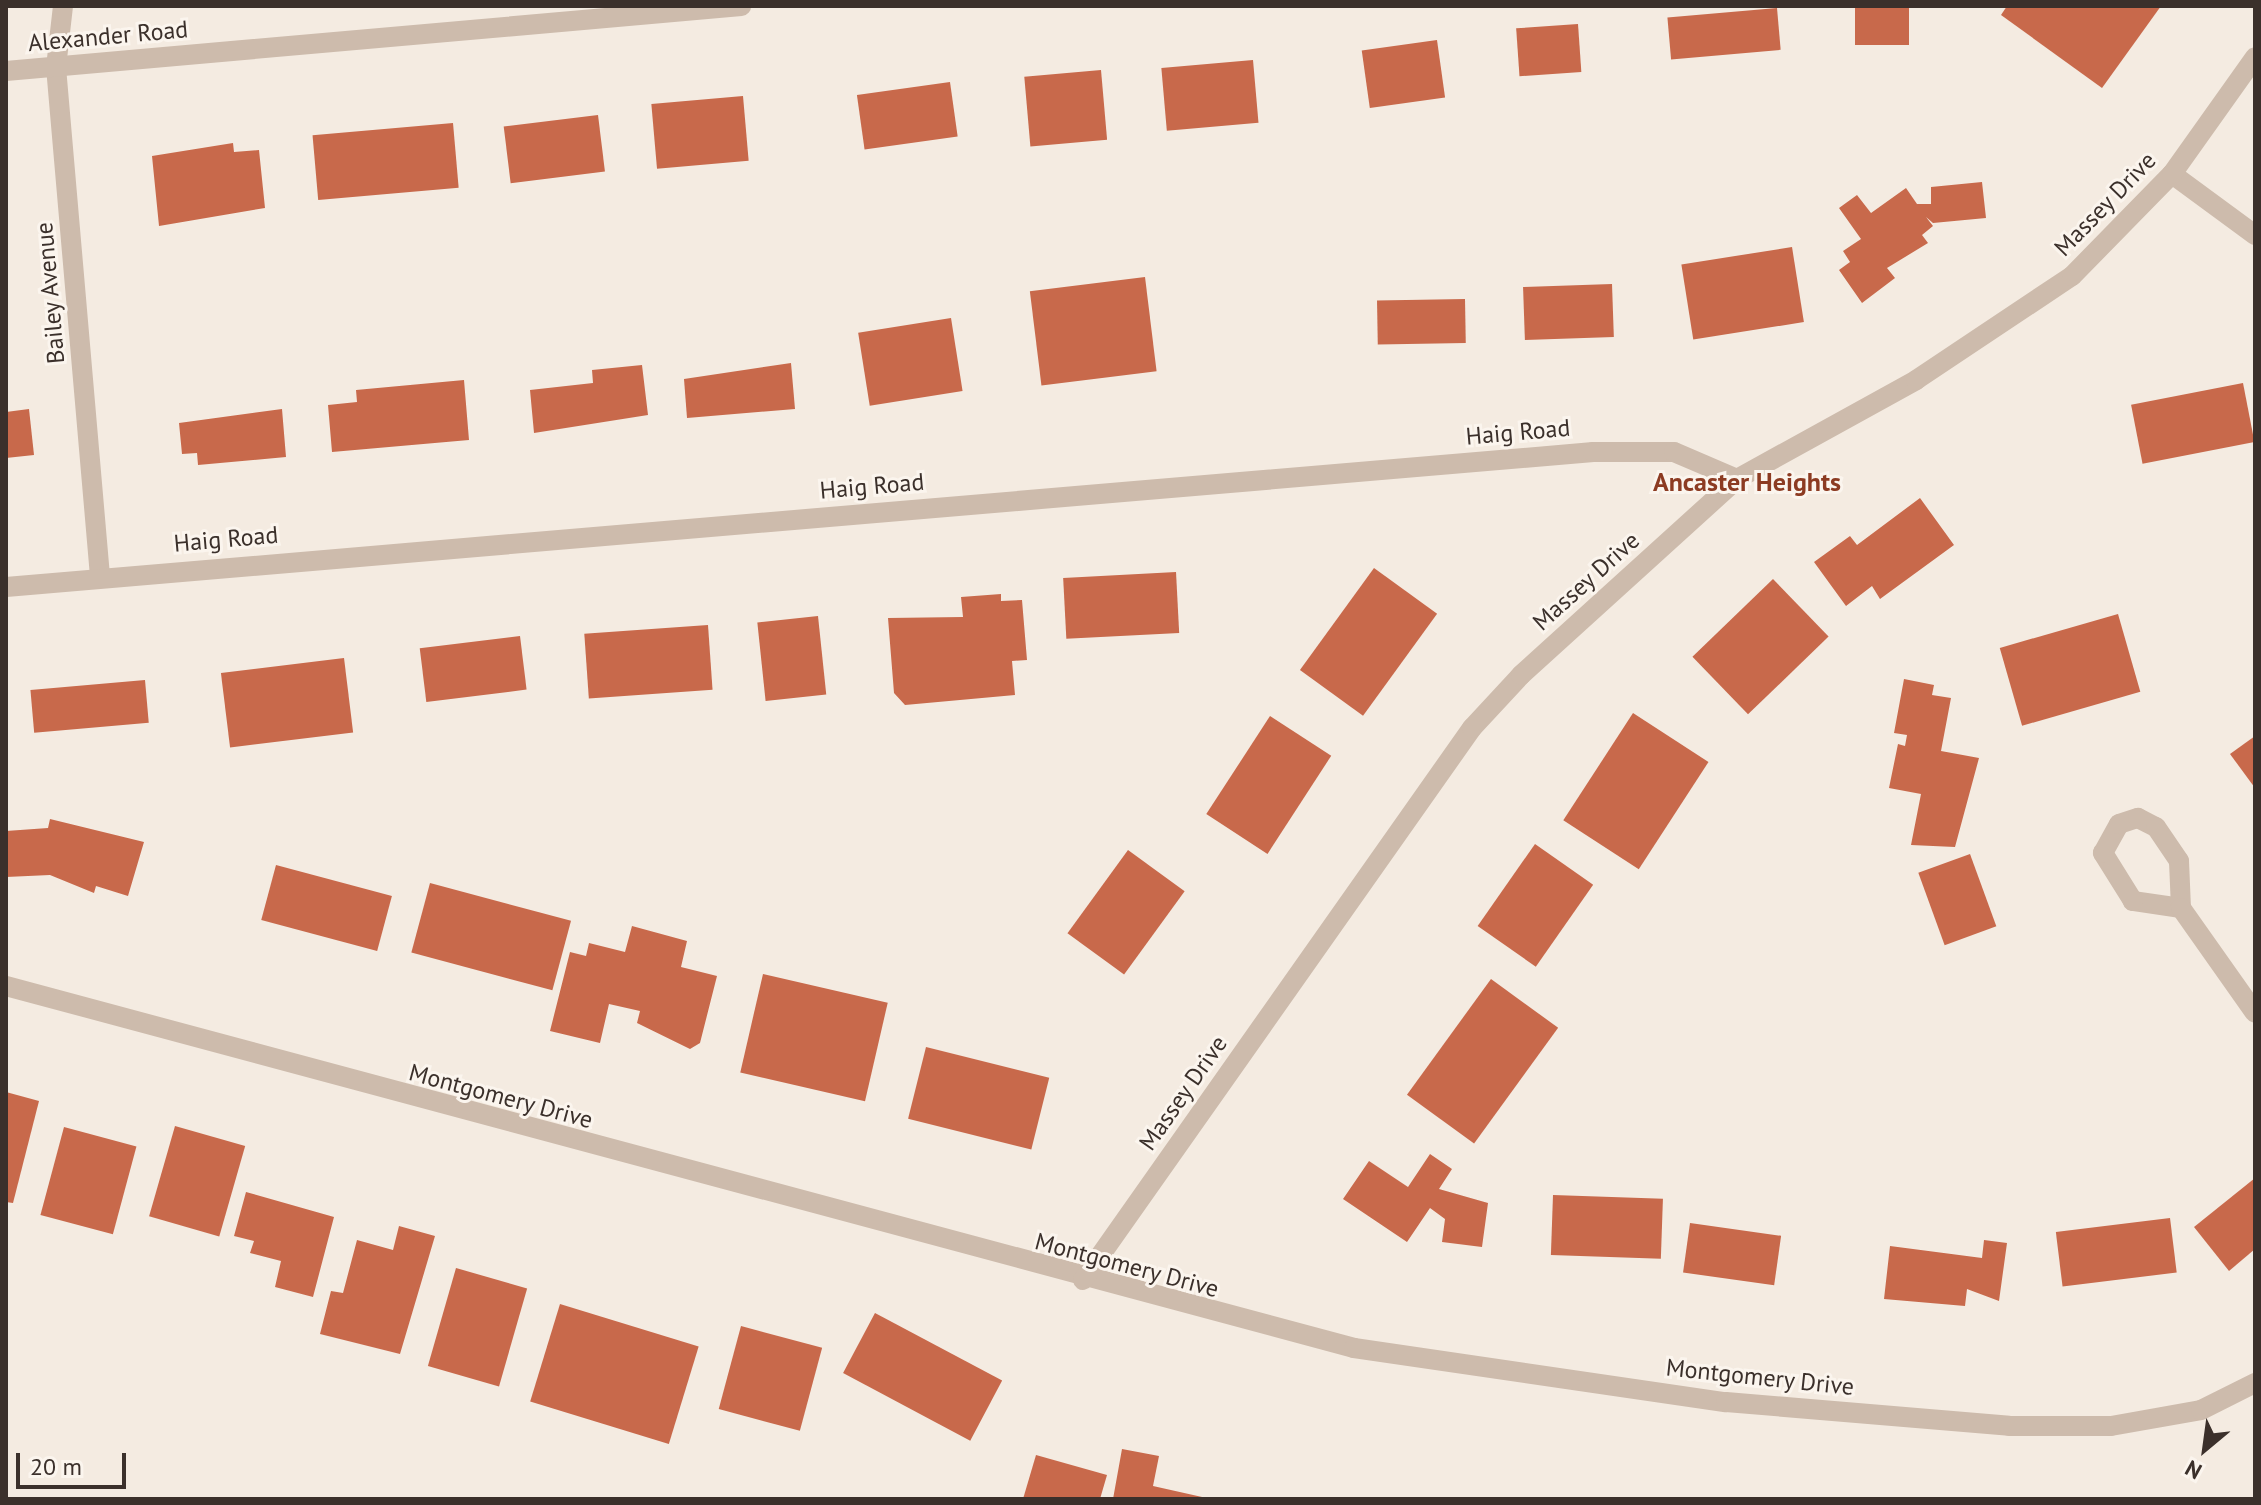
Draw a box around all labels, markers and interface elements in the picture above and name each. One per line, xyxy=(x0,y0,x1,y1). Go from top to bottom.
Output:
street label: Alexander Road xyxy=(27,15,189,57)
street label: Massey Drive xyxy=(2048,146,2162,262)
street label: Bailey Avenue xyxy=(29,220,71,366)
street label: Haig Road xyxy=(1465,413,1571,451)
district label: Ancaster Heights xyxy=(1653,466,1841,498)
street label: Haig Road xyxy=(819,467,925,505)
street label: Haig Road xyxy=(173,520,279,558)
street label: Massey Drive xyxy=(1527,525,1645,637)
street label: Massey Drive xyxy=(1133,1030,1233,1156)
street label: Montgomery Drive xyxy=(406,1058,596,1134)
street label: Montgomery Drive xyxy=(1032,1227,1222,1303)
street label: Montgomery Drive xyxy=(1664,1353,1856,1401)
north arrow xyxy=(2165,1409,2245,1489)
scale bar xyxy=(20,1437,130,1487)
text: 20 m xyxy=(30,1451,82,1482)
text: N xyxy=(2180,1454,2206,1486)

